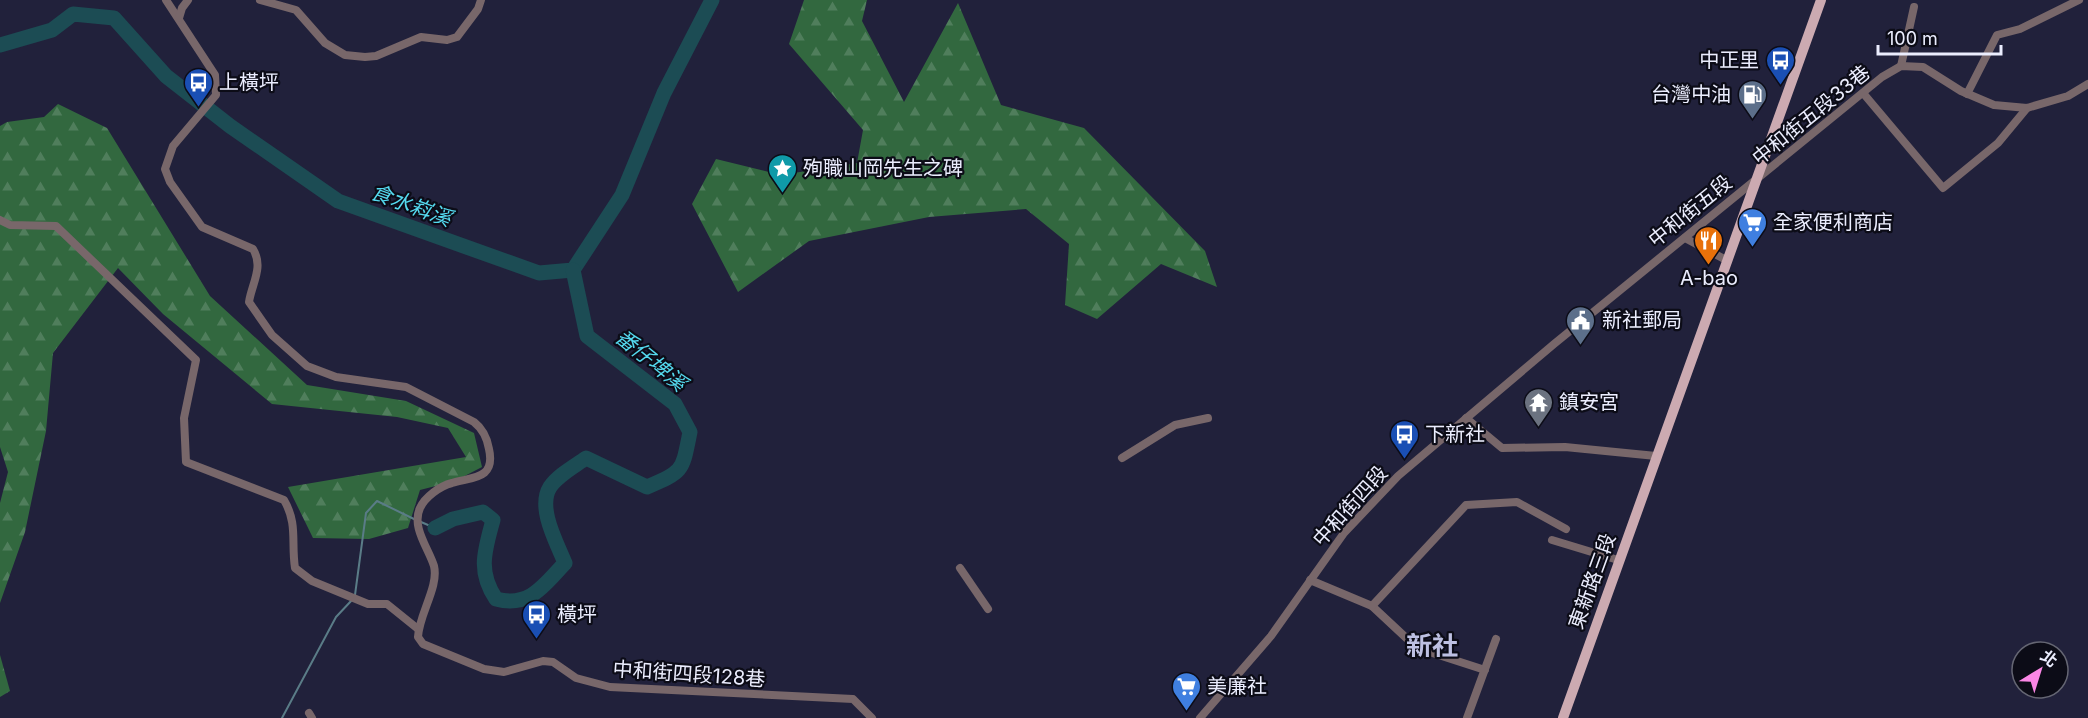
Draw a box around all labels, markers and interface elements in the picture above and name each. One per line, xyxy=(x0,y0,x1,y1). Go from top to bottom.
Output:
scale bar xyxy=(1878,18,2001,56)
text: 100 m xyxy=(1887,28,1938,49)
bus stop icon: 中正里 xyxy=(1764,44,1796,86)
place label: 中正里 xyxy=(1699,48,1759,72)
street label: 中和街五段33巷 xyxy=(1747,60,1875,170)
bus stop icon: 上橫坪 xyxy=(182,66,214,108)
place label: 上橫坪 xyxy=(219,70,279,94)
fuel station icon: 台灣中油 xyxy=(1736,78,1768,120)
place label: 台灣中油 xyxy=(1651,82,1731,106)
place icon: 殉職山岡先生之碑 xyxy=(766,152,798,194)
place label: 殉職山岡先生之碑 xyxy=(803,156,963,180)
street label: 中和街五段 xyxy=(1644,170,1736,252)
water label: 食水嵙溪 xyxy=(367,179,458,232)
supermarket icon: 全家便利商店 xyxy=(1736,206,1768,248)
place label: 全家便利商店 xyxy=(1773,210,1893,234)
restaurant icon: A-bao xyxy=(1693,224,1725,266)
place label: A-bao xyxy=(1680,266,1738,290)
public building icon: 新社郵局 xyxy=(1565,304,1597,346)
place label: 新社郵局 xyxy=(1602,308,1682,332)
water label: 番仔埤溪 xyxy=(610,324,694,398)
temple icon: 鎮安宮 xyxy=(1522,386,1554,428)
place label: 鎮安宮 xyxy=(1559,390,1619,414)
bus stop icon: 下新社 xyxy=(1388,418,1420,460)
place label: 下新社 xyxy=(1425,422,1485,446)
street label: 中和街四段 xyxy=(1308,461,1392,551)
street label: 東新路三段 xyxy=(1564,530,1620,632)
bus stop icon: 橫坪 xyxy=(520,598,552,640)
place label: 橫坪 xyxy=(557,602,597,626)
district label: 新社 xyxy=(1406,630,1458,661)
north arrow xyxy=(2010,640,2070,700)
text: 北 xyxy=(2037,645,2062,671)
street label: 中和街四段128巷 xyxy=(612,657,766,691)
supermarket icon: 美廉社 xyxy=(1170,670,1202,712)
place label: 美廉社 xyxy=(1207,674,1267,698)

